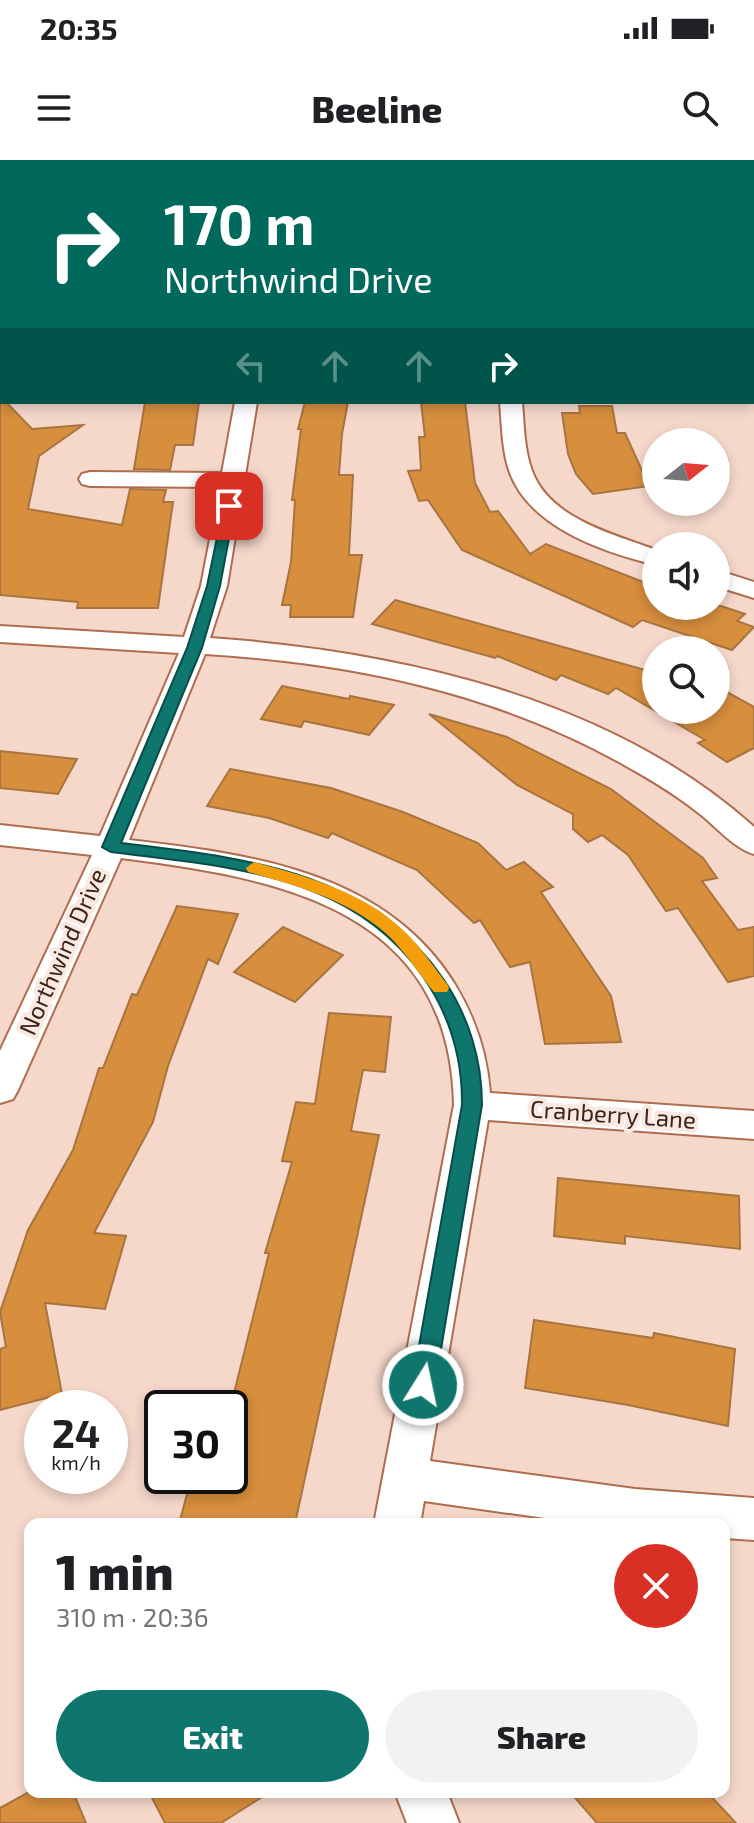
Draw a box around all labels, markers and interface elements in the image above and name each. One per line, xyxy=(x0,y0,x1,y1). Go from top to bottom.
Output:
text: 20:35 xyxy=(40,10,118,46)
icon: menu xyxy=(32,86,76,130)
icon: search xyxy=(678,86,722,130)
text: Beeline xyxy=(312,87,442,130)
text: 170 m xyxy=(164,189,315,256)
icon: right xyxy=(32,192,136,296)
text: Northwind Drive xyxy=(164,257,433,300)
icon: left xyxy=(229,344,273,388)
icon: ahead xyxy=(313,344,357,388)
icon: ahead xyxy=(397,344,441,388)
icon: right xyxy=(481,344,525,388)
north arrow xyxy=(642,428,730,516)
map controls xyxy=(642,428,730,724)
pin xyxy=(195,472,263,540)
icon: arrive xyxy=(207,484,251,528)
button: sound xyxy=(642,532,730,620)
button: search xyxy=(642,636,730,724)
street label: Northwind Drive xyxy=(12,864,111,1039)
street label: Cranberry Lane xyxy=(529,1093,697,1134)
position arrow xyxy=(381,1343,465,1427)
speed limit sign: 30 xyxy=(144,1390,248,1494)
text: 24 xyxy=(52,1408,100,1456)
text: km/h xyxy=(51,1450,101,1474)
text: 1 min xyxy=(56,1542,174,1600)
button: close xyxy=(614,1544,698,1628)
text: 310 m · 20:36 xyxy=(56,1601,209,1632)
button: Exit xyxy=(56,1690,369,1782)
button: Share xyxy=(385,1690,698,1782)

